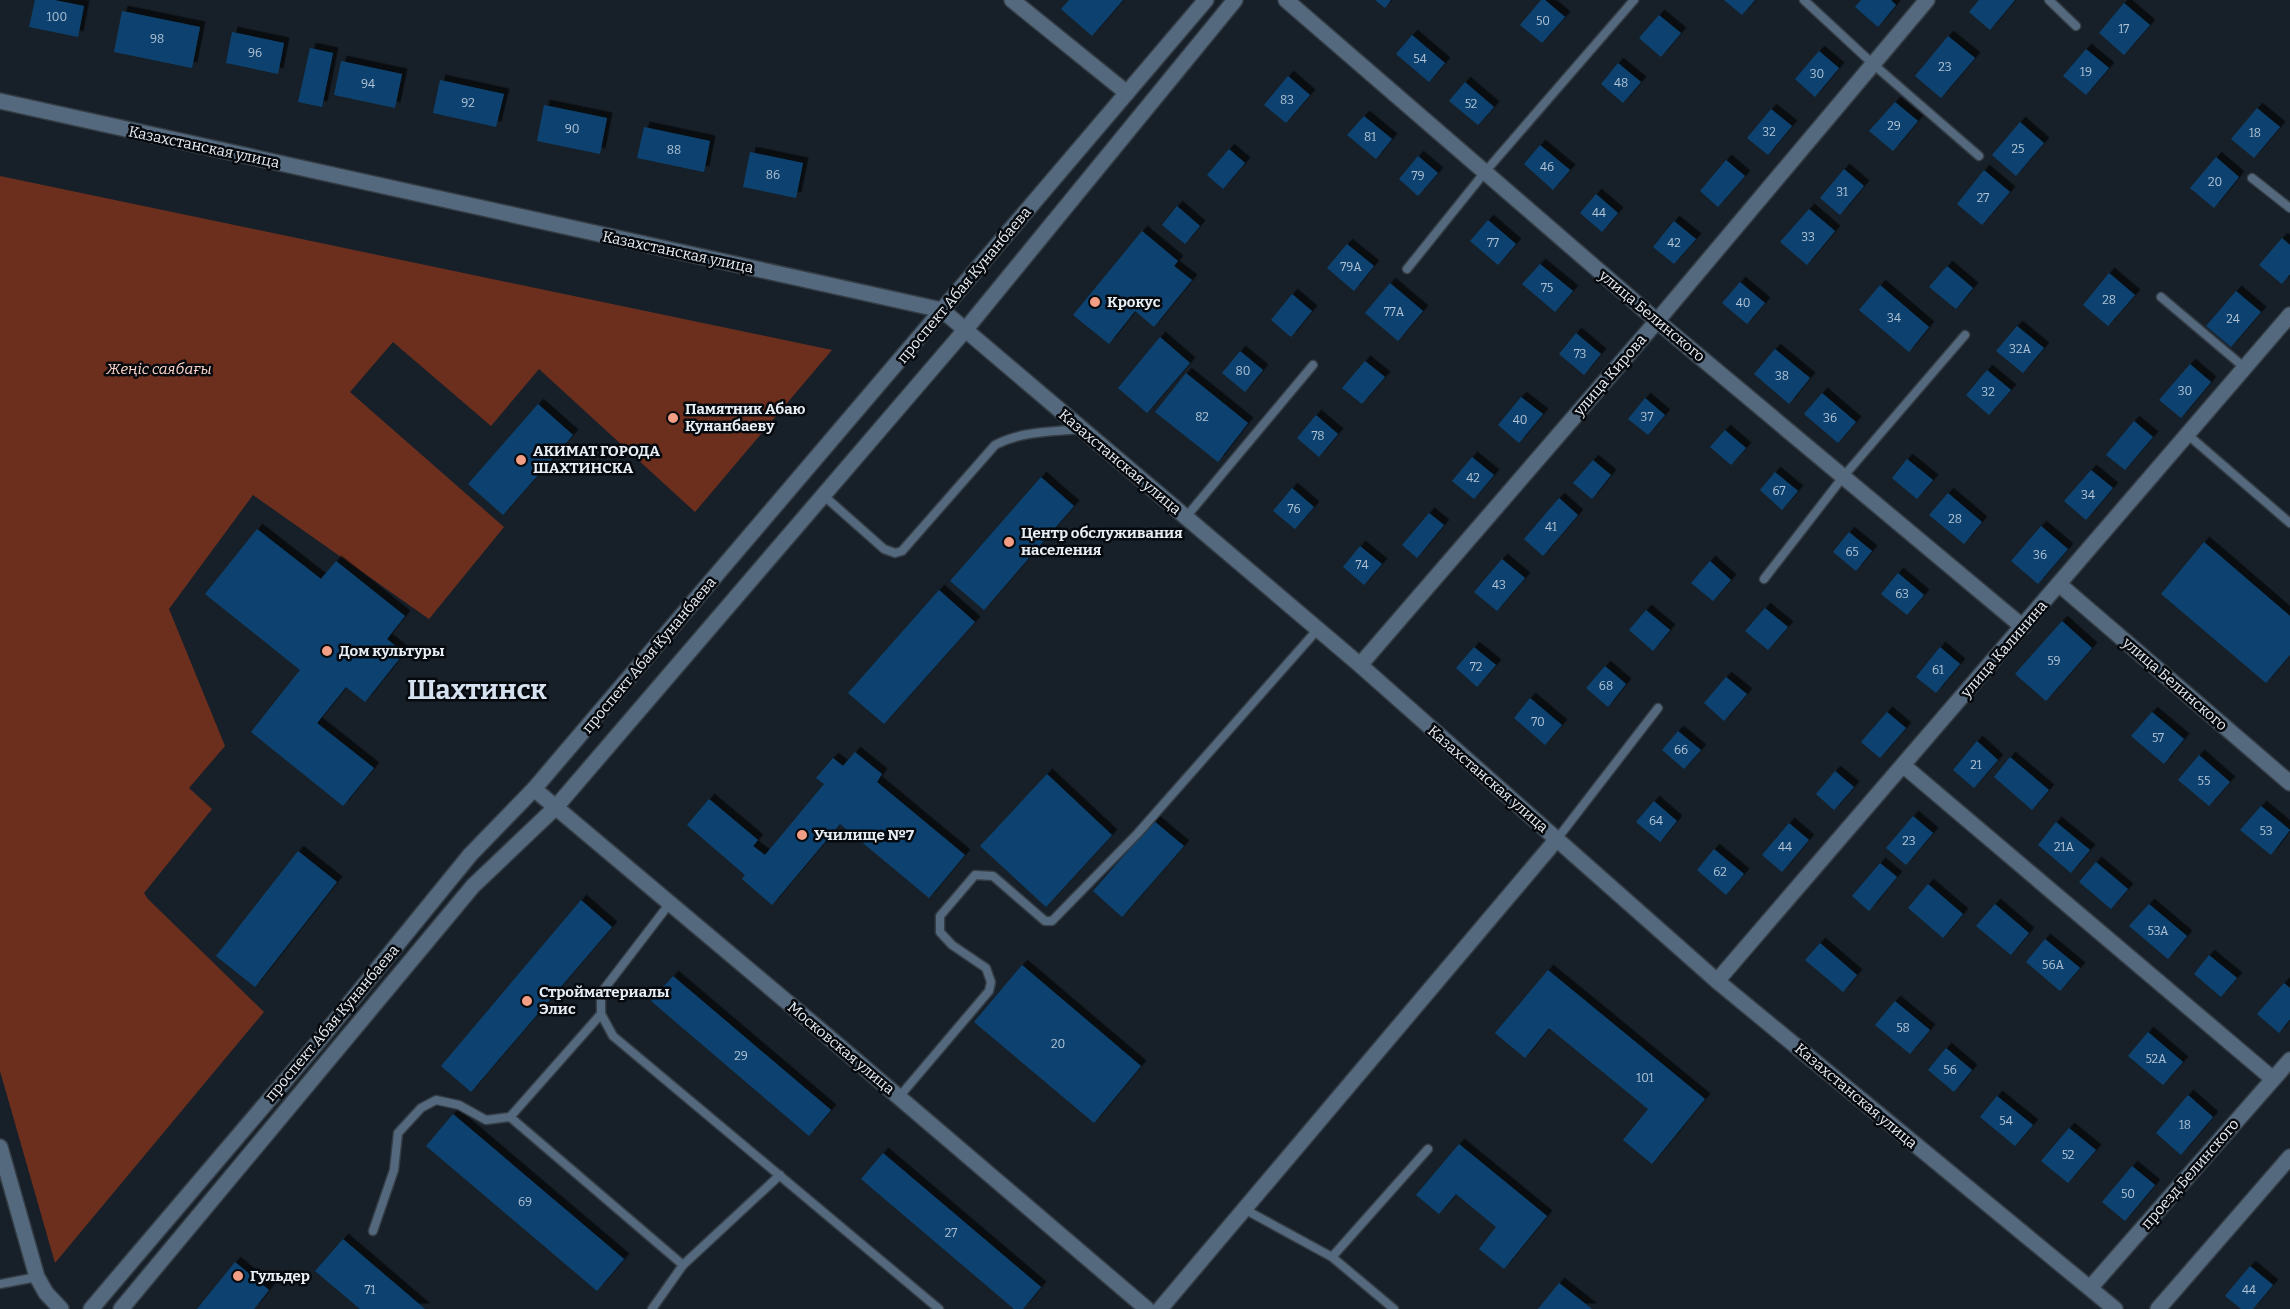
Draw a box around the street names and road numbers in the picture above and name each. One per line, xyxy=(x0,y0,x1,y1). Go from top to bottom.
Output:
street label: Казахстанская улица xyxy=(127,122,281,172)
street label: проспект Абая Кунанбаева xyxy=(893,203,1035,367)
street label: Казахстанская улица xyxy=(601,227,755,277)
street label: улица Белинского xyxy=(1595,266,1709,366)
street label: улица Кирова xyxy=(1569,331,1650,420)
street label: Казахстанская улица xyxy=(1055,406,1185,518)
street label: проспект Абая Кунанбаева xyxy=(578,573,720,737)
street label: улица Калинина xyxy=(1956,597,2051,702)
street label: улица Белинского xyxy=(2118,633,2231,734)
street label: Казахстанская улица xyxy=(1424,722,1552,836)
street label: проспект Абая Кунанбаева xyxy=(261,941,403,1105)
street label: Московская улица xyxy=(784,998,898,1098)
street label: Казахстанская улица xyxy=(1791,1040,1921,1152)
street label: проезд Белинского xyxy=(2137,1115,2243,1233)

